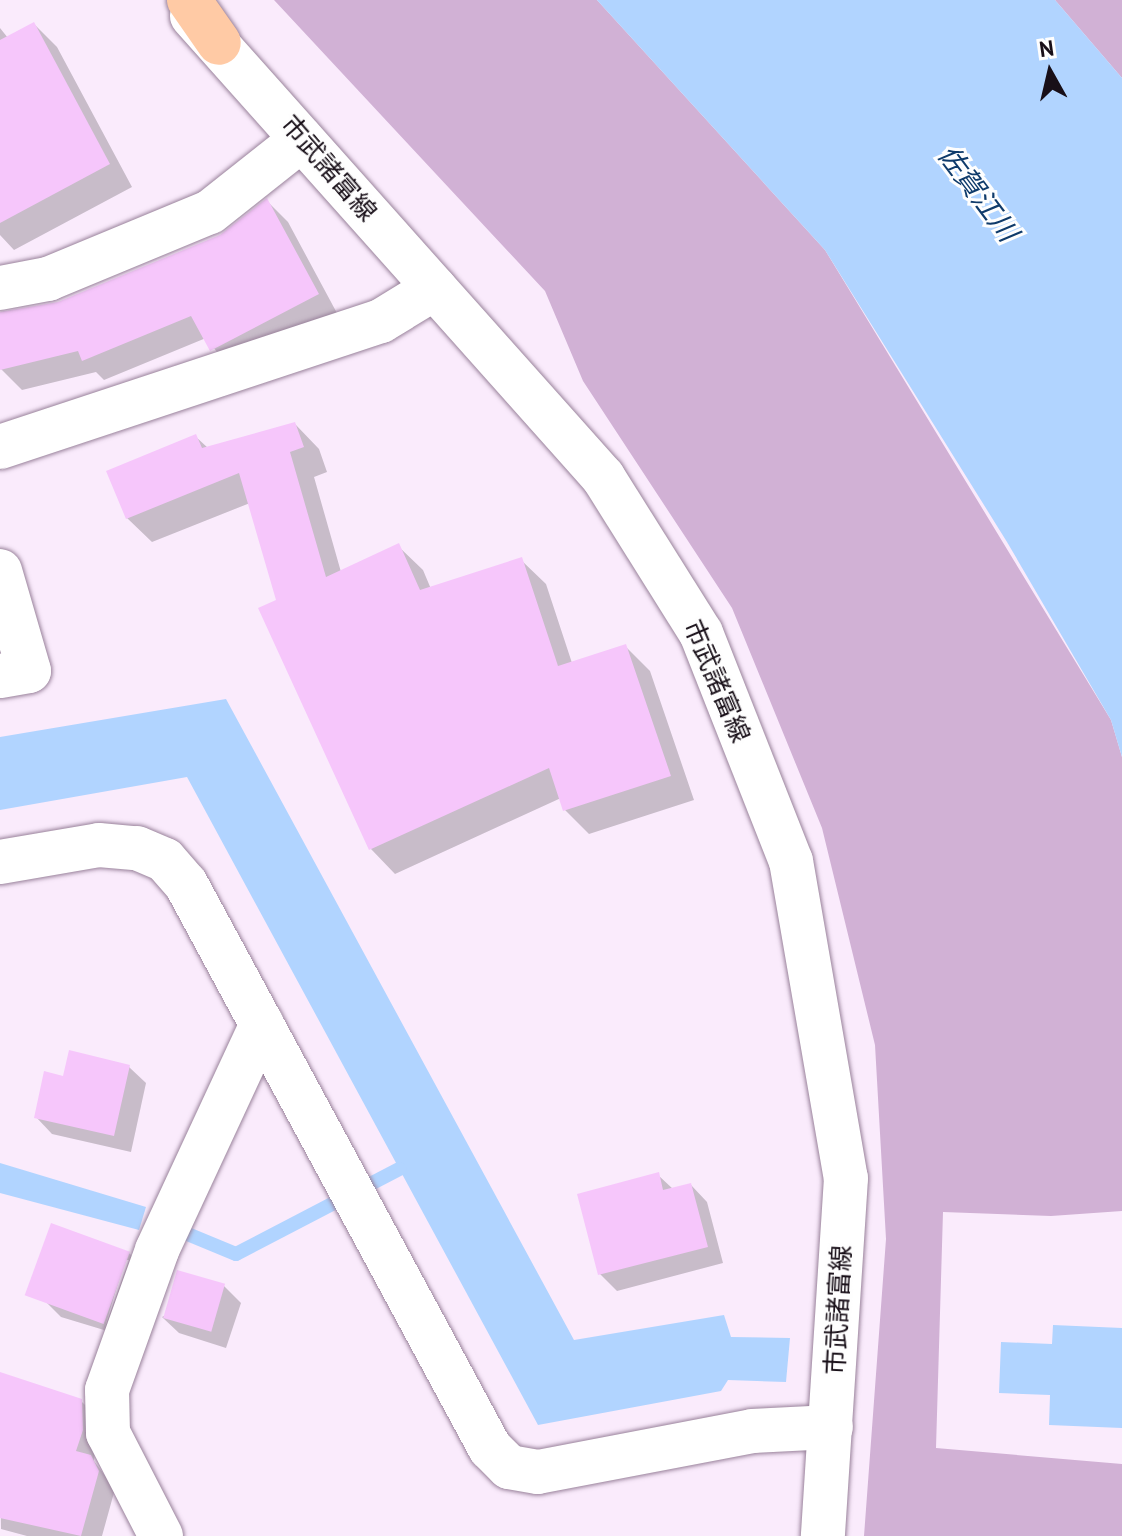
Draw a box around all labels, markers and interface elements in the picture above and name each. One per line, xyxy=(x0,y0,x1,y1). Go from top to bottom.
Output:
north arrow xyxy=(1010,32,1090,112)
text: N xyxy=(1038,33,1056,63)
street label: 市武諸富線 xyxy=(275,109,383,227)
water label: 佐賀江川 xyxy=(931,138,1025,248)
street label: 市武諸富線 xyxy=(677,615,757,747)
street label: 市武諸富線 xyxy=(819,1244,857,1376)

